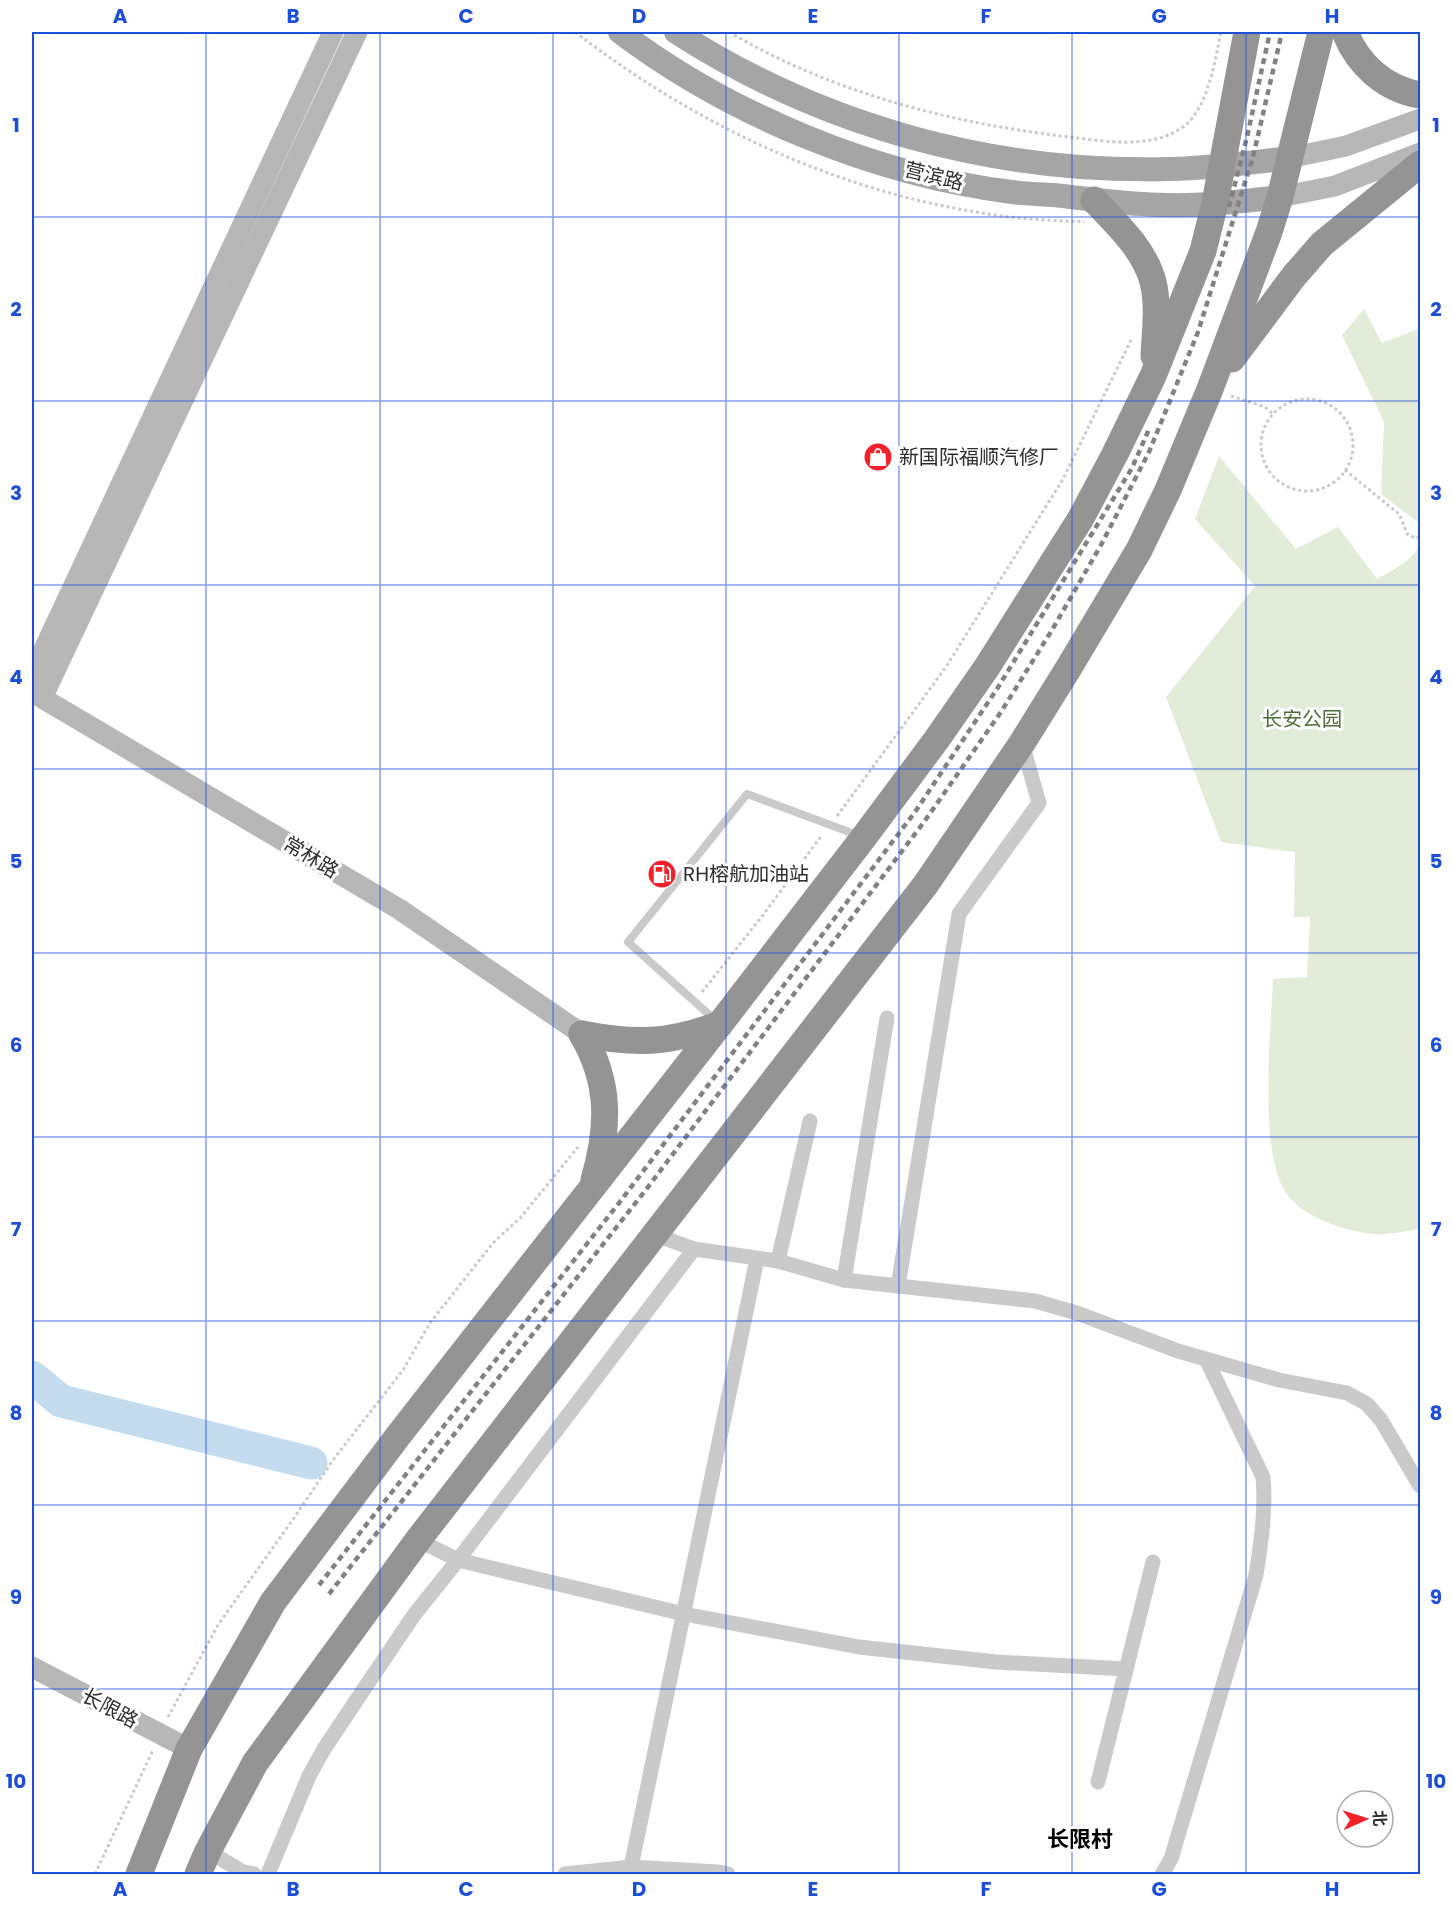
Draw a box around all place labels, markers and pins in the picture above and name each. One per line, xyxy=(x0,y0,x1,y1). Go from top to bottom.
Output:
shop icon: 新国际福顺汽修厂 xyxy=(862,441,894,473)
place label: 新国际福顺汽修厂 xyxy=(899,443,1059,471)
fuel station icon: RH榕航加油站 xyxy=(646,858,678,890)
place label: RH榕航加油站 xyxy=(683,860,809,888)

